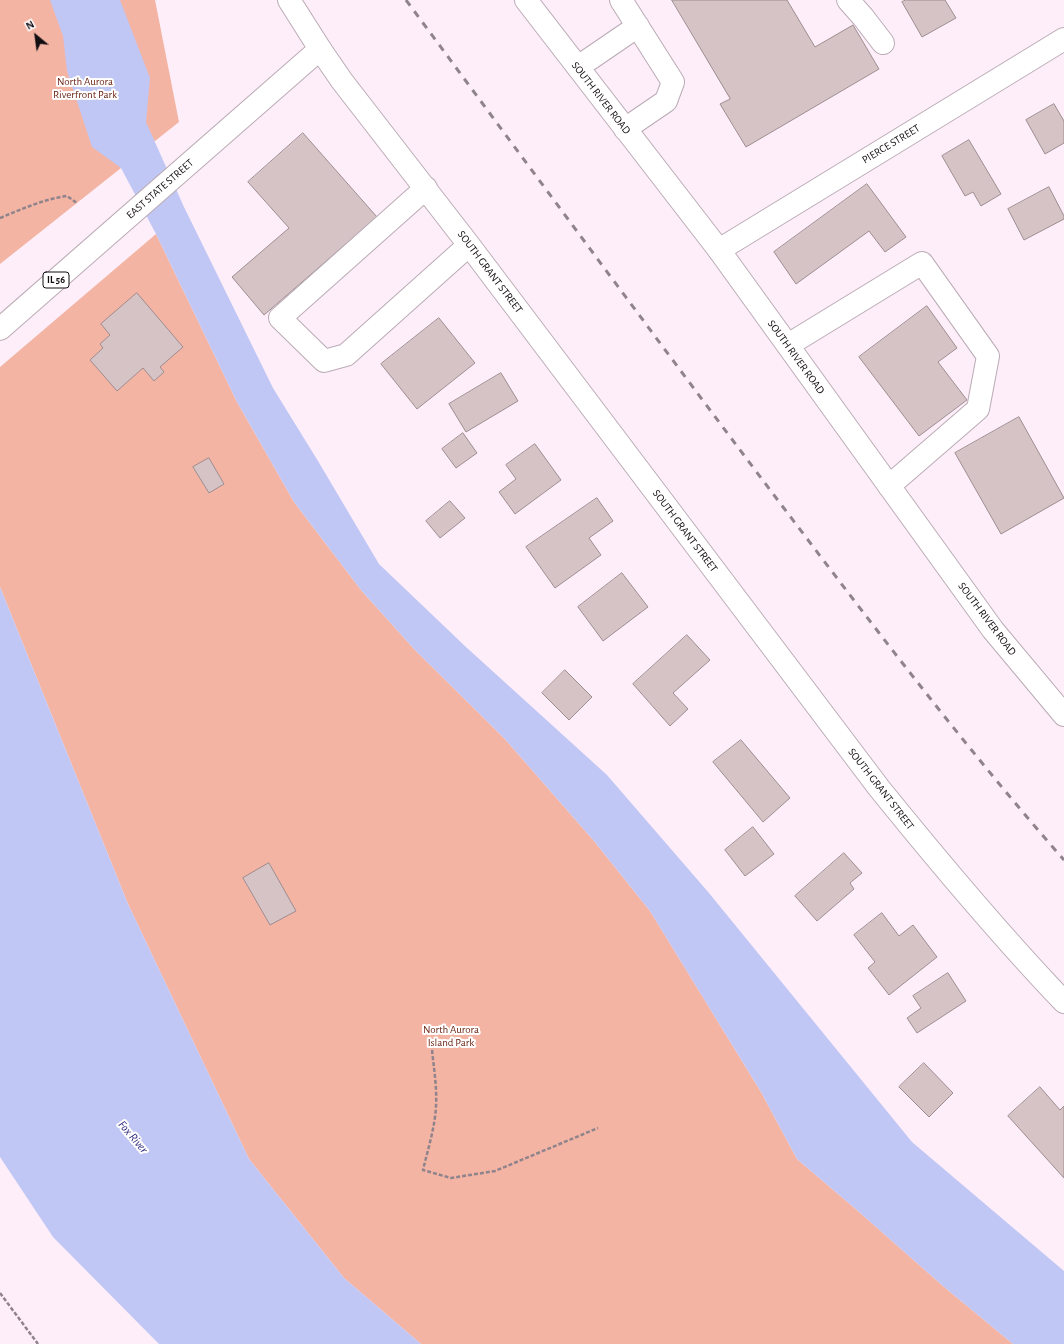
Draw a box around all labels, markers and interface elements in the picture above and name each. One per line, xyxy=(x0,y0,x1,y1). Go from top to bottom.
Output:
north arrow xyxy=(16,16,56,56)
text: N xyxy=(24,18,36,32)
street label: SOUTH RIVER ROAD xyxy=(569,59,633,137)
park label: North Aurora Riverfront Park xyxy=(53,75,117,101)
street label: PIERCE STREET xyxy=(860,122,922,166)
street label: EAST STATE STREET xyxy=(124,156,196,222)
street label: SOUTH GRANT STREET xyxy=(455,228,525,316)
road number: IL 56 xyxy=(43,272,69,288)
street label: SOUTH RIVER ROAD xyxy=(765,317,827,397)
street label: SOUTH GRANT STREET xyxy=(650,487,720,575)
street label: SOUTH RIVER ROAD xyxy=(955,580,1019,658)
street label: SOUTH GRANT STREET xyxy=(845,746,917,832)
park label: North Aurora Island Park xyxy=(423,1023,479,1049)
water label: Fox River xyxy=(115,1118,151,1156)

